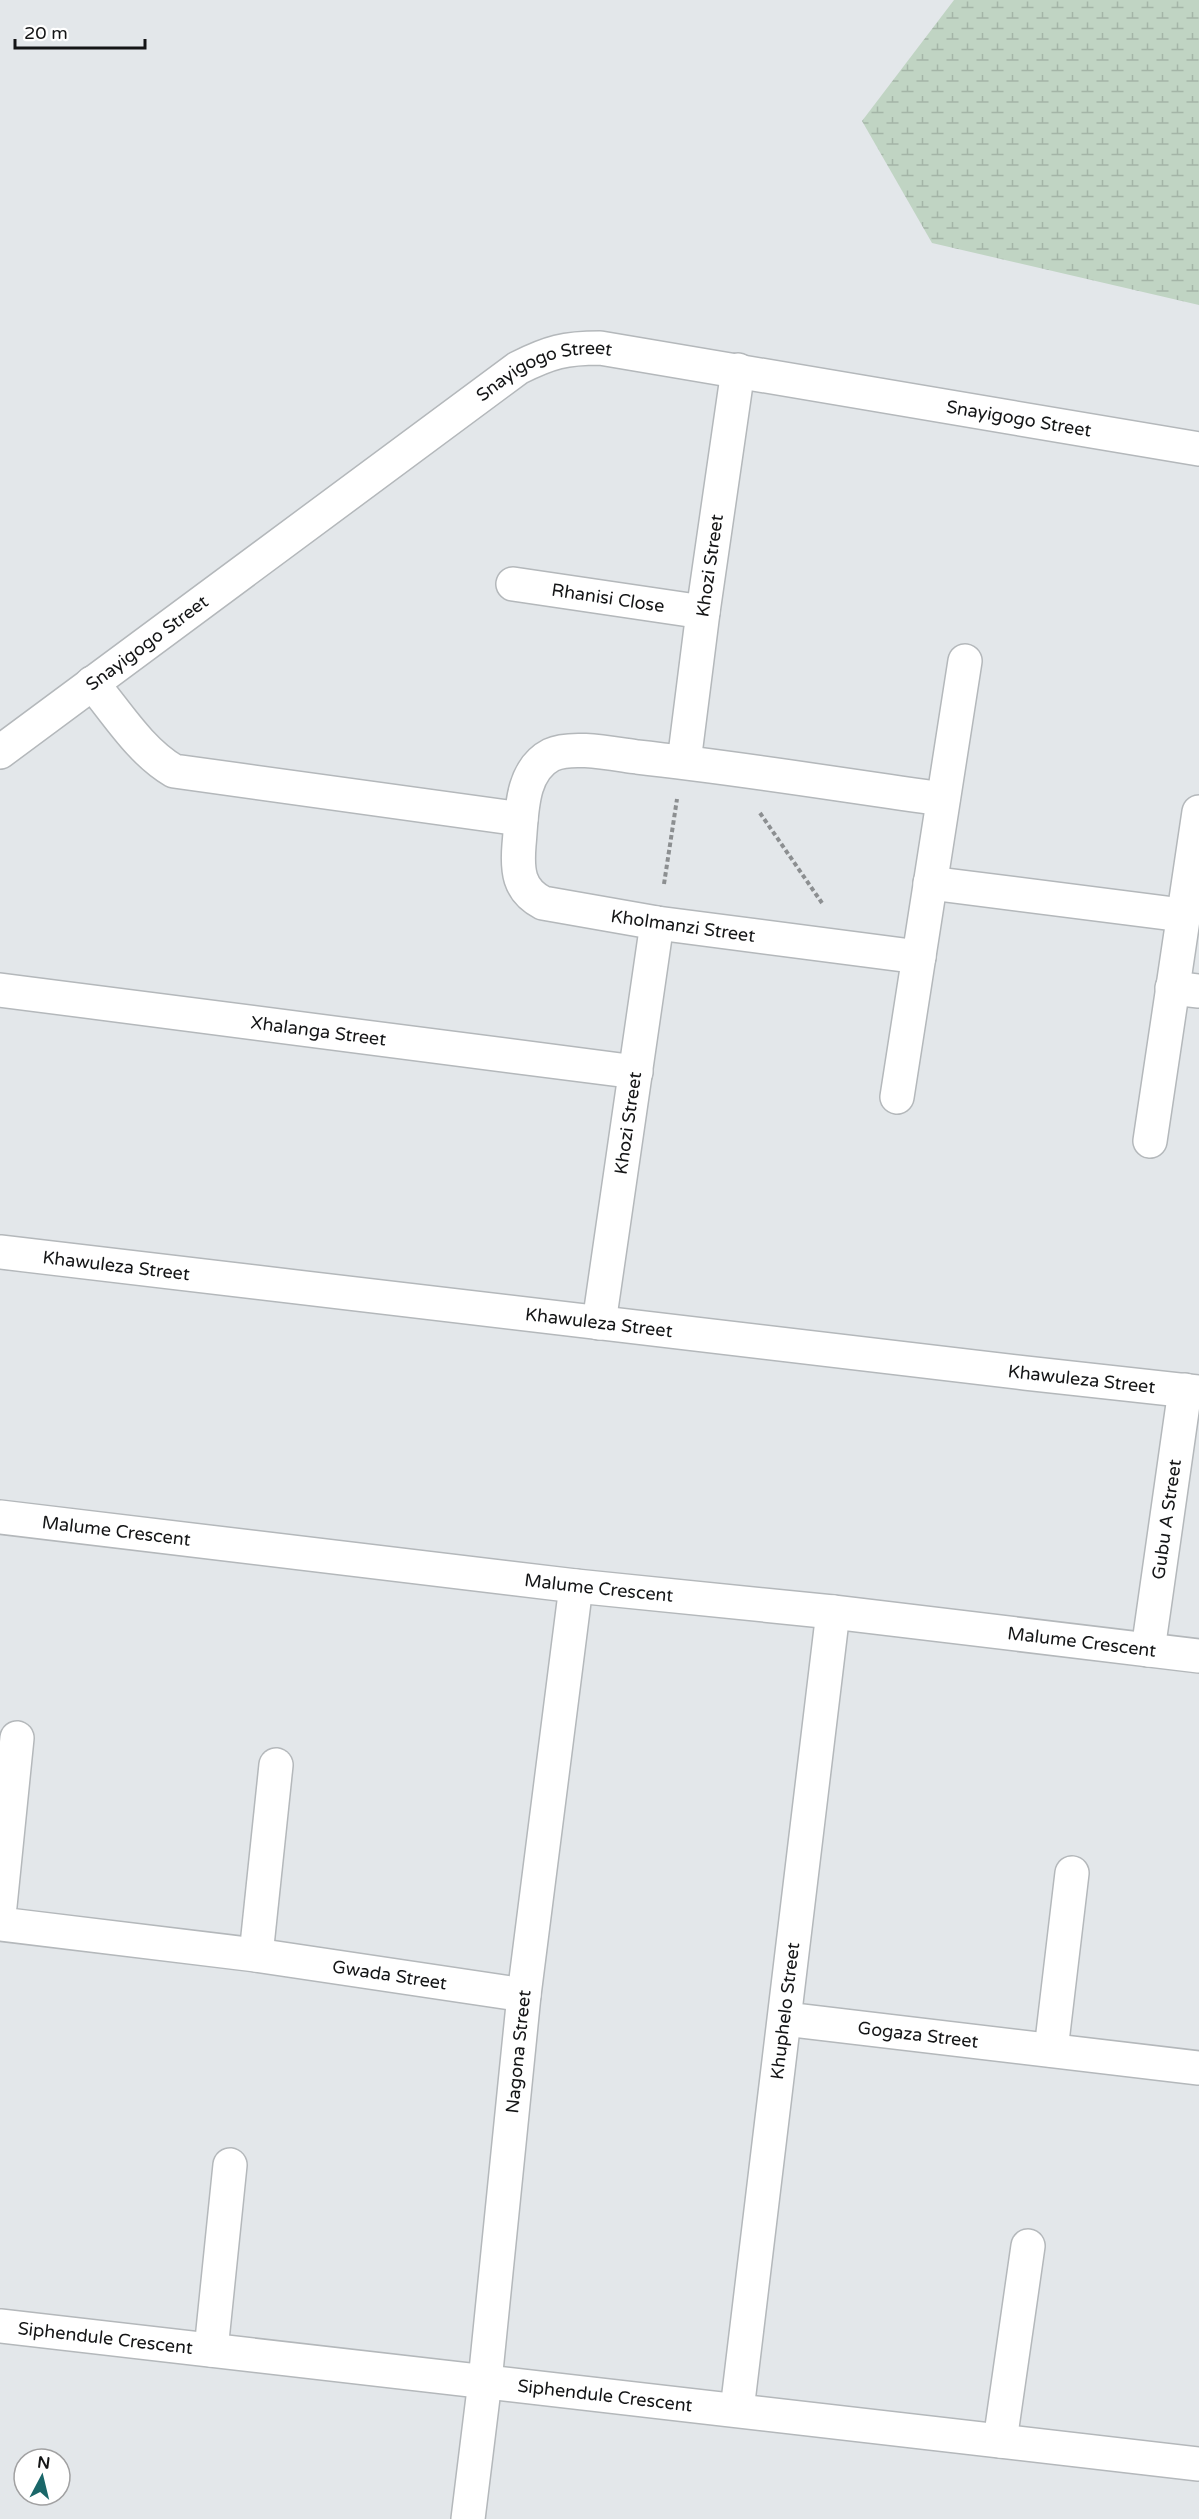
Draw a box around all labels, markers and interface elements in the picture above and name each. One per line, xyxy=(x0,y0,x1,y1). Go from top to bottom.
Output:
scale bar xyxy=(15,12,146,50)
text: 20 m xyxy=(24,22,68,44)
street label: Snayigogo Street xyxy=(472,336,614,406)
street label: Snayigogo Street xyxy=(945,396,1093,442)
street label: Khozi Street xyxy=(691,513,728,619)
street label: Rhanisi Close xyxy=(550,579,666,617)
street label: Snayigogo Street xyxy=(81,590,213,696)
street label: Kholmanzi Street xyxy=(609,905,757,947)
street label: Xhalanga Street xyxy=(249,1011,388,1051)
street label: Khozi Street xyxy=(610,1070,646,1176)
street label: Khawuleza Street xyxy=(41,1246,191,1285)
street label: Khawuleza Street xyxy=(524,1303,674,1342)
street label: Khawuleza Street xyxy=(1007,1360,1157,1398)
street label: Gubu A Street xyxy=(1147,1458,1186,1581)
street label: Malume Crescent xyxy=(41,1511,192,1551)
street label: Malume Crescent xyxy=(523,1569,674,1607)
street label: Malume Crescent xyxy=(1006,1622,1157,1662)
street label: Khuphelo Street xyxy=(766,1941,804,2081)
street label: Gwada Street xyxy=(331,1956,449,1994)
street label: Nagona Street xyxy=(501,1988,536,2115)
street label: Gogaza Street xyxy=(857,2017,980,2053)
street label: Siphendule Crescent xyxy=(17,2317,194,2359)
street label: Siphendule Crescent xyxy=(516,2375,694,2417)
north arrow xyxy=(12,2447,72,2507)
text: N xyxy=(36,2452,51,2474)

